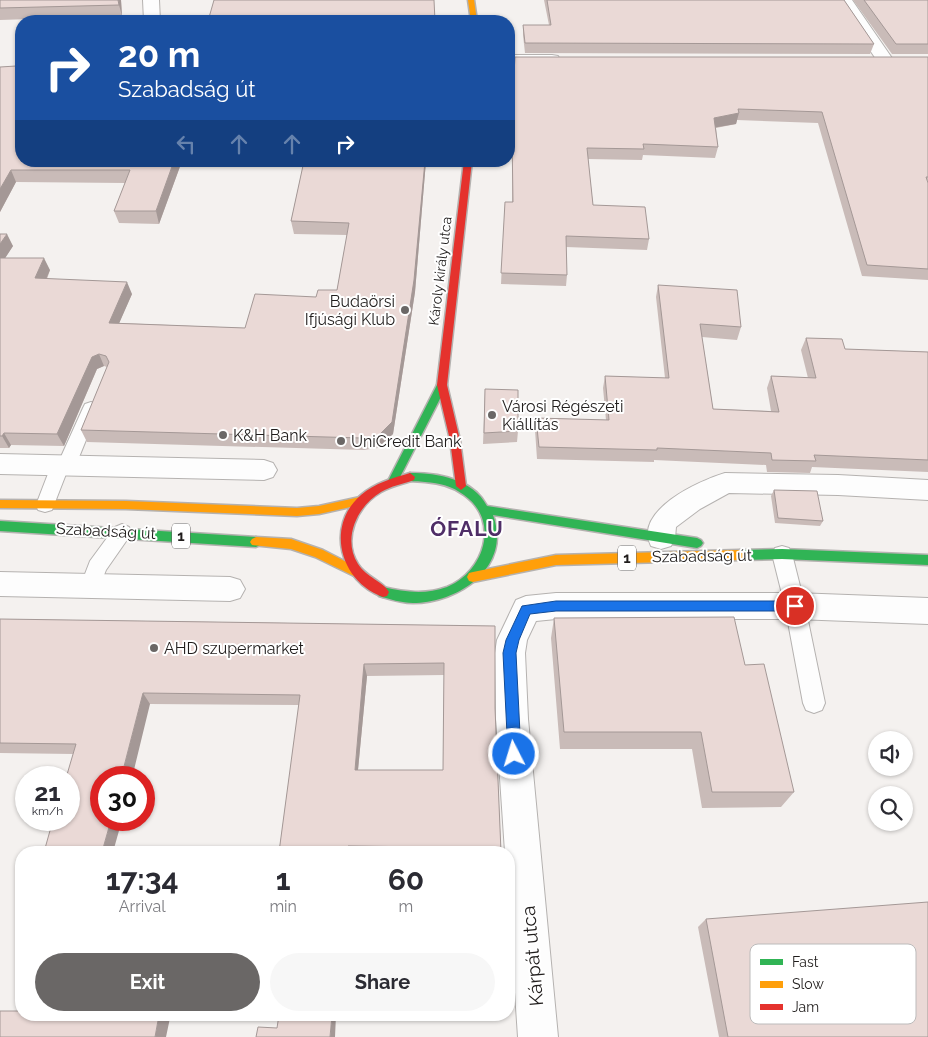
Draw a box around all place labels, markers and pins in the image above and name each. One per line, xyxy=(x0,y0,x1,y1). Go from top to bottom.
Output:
place label: Budaörsi Ifjúsági Klub xyxy=(305,292,395,329)
marker: Budaörsi Ifjúsági Klub xyxy=(399,304,411,316)
place label: Városi Régészeti Kiállítás xyxy=(502,397,623,434)
marker: Városi Régészeti Kiállítás xyxy=(486,409,498,421)
place label: K&H Bank xyxy=(233,426,308,445)
marker: K&H Bank xyxy=(217,429,229,441)
place label: UniCredit Bank xyxy=(351,432,462,451)
marker: UniCredit Bank xyxy=(335,435,347,447)
pin xyxy=(774,585,816,627)
place label: AHD szupermarket xyxy=(164,639,305,658)
marker: AHD szupermarket xyxy=(148,642,160,654)

